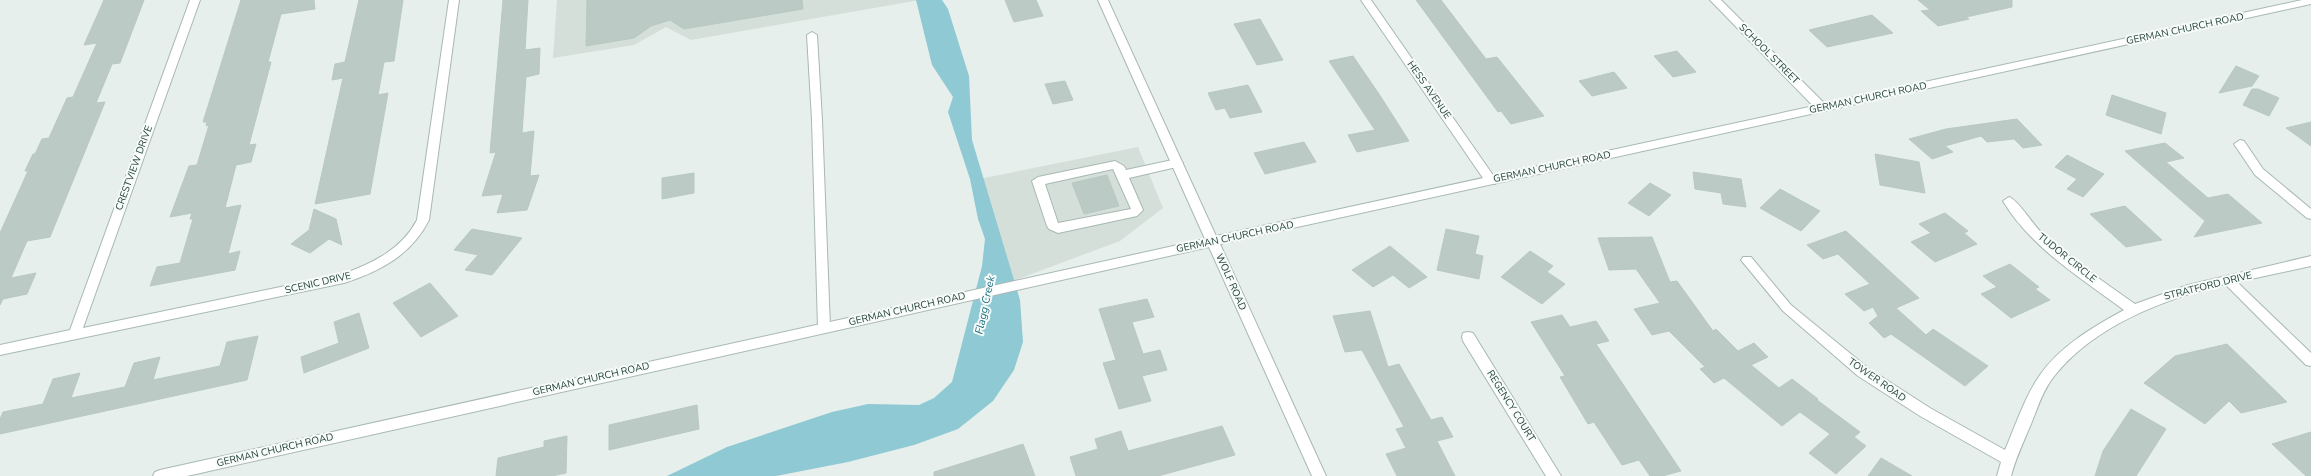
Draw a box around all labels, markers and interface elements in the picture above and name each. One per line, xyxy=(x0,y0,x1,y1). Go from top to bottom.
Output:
street label: GERMAN CHURCH ROAD xyxy=(2125,10,2245,48)
street label: SCHOOL STREET xyxy=(1736,21,1802,87)
street label: HESS AVENUE xyxy=(1404,58,1454,122)
street label: GERMAN CHURCH ROAD xyxy=(1808,79,1928,117)
street label: CRESTVIEW DRIVE xyxy=(112,123,156,212)
street label: GERMAN CHURCH ROAD xyxy=(1492,148,1612,186)
street label: GERMAN CHURCH ROAD xyxy=(1175,218,1295,256)
street label: TUDOR CIRCLE xyxy=(2035,230,2099,286)
street label: WOLF ROAD xyxy=(1212,251,1250,313)
street label: STRATFORD DRIVE xyxy=(2163,268,2254,304)
street label: SCENIC DRIVE xyxy=(284,269,353,297)
water label: Flagg Creek xyxy=(971,274,999,336)
street label: GERMAN CHURCH ROAD xyxy=(847,289,967,329)
street label: TOWER ROAD xyxy=(1845,355,1909,405)
street label: GERMAN CHURCH ROAD xyxy=(531,359,651,399)
street label: REGENCY COURT xyxy=(1483,368,1539,444)
street label: GERMAN CHURCH ROAD xyxy=(215,430,335,470)

